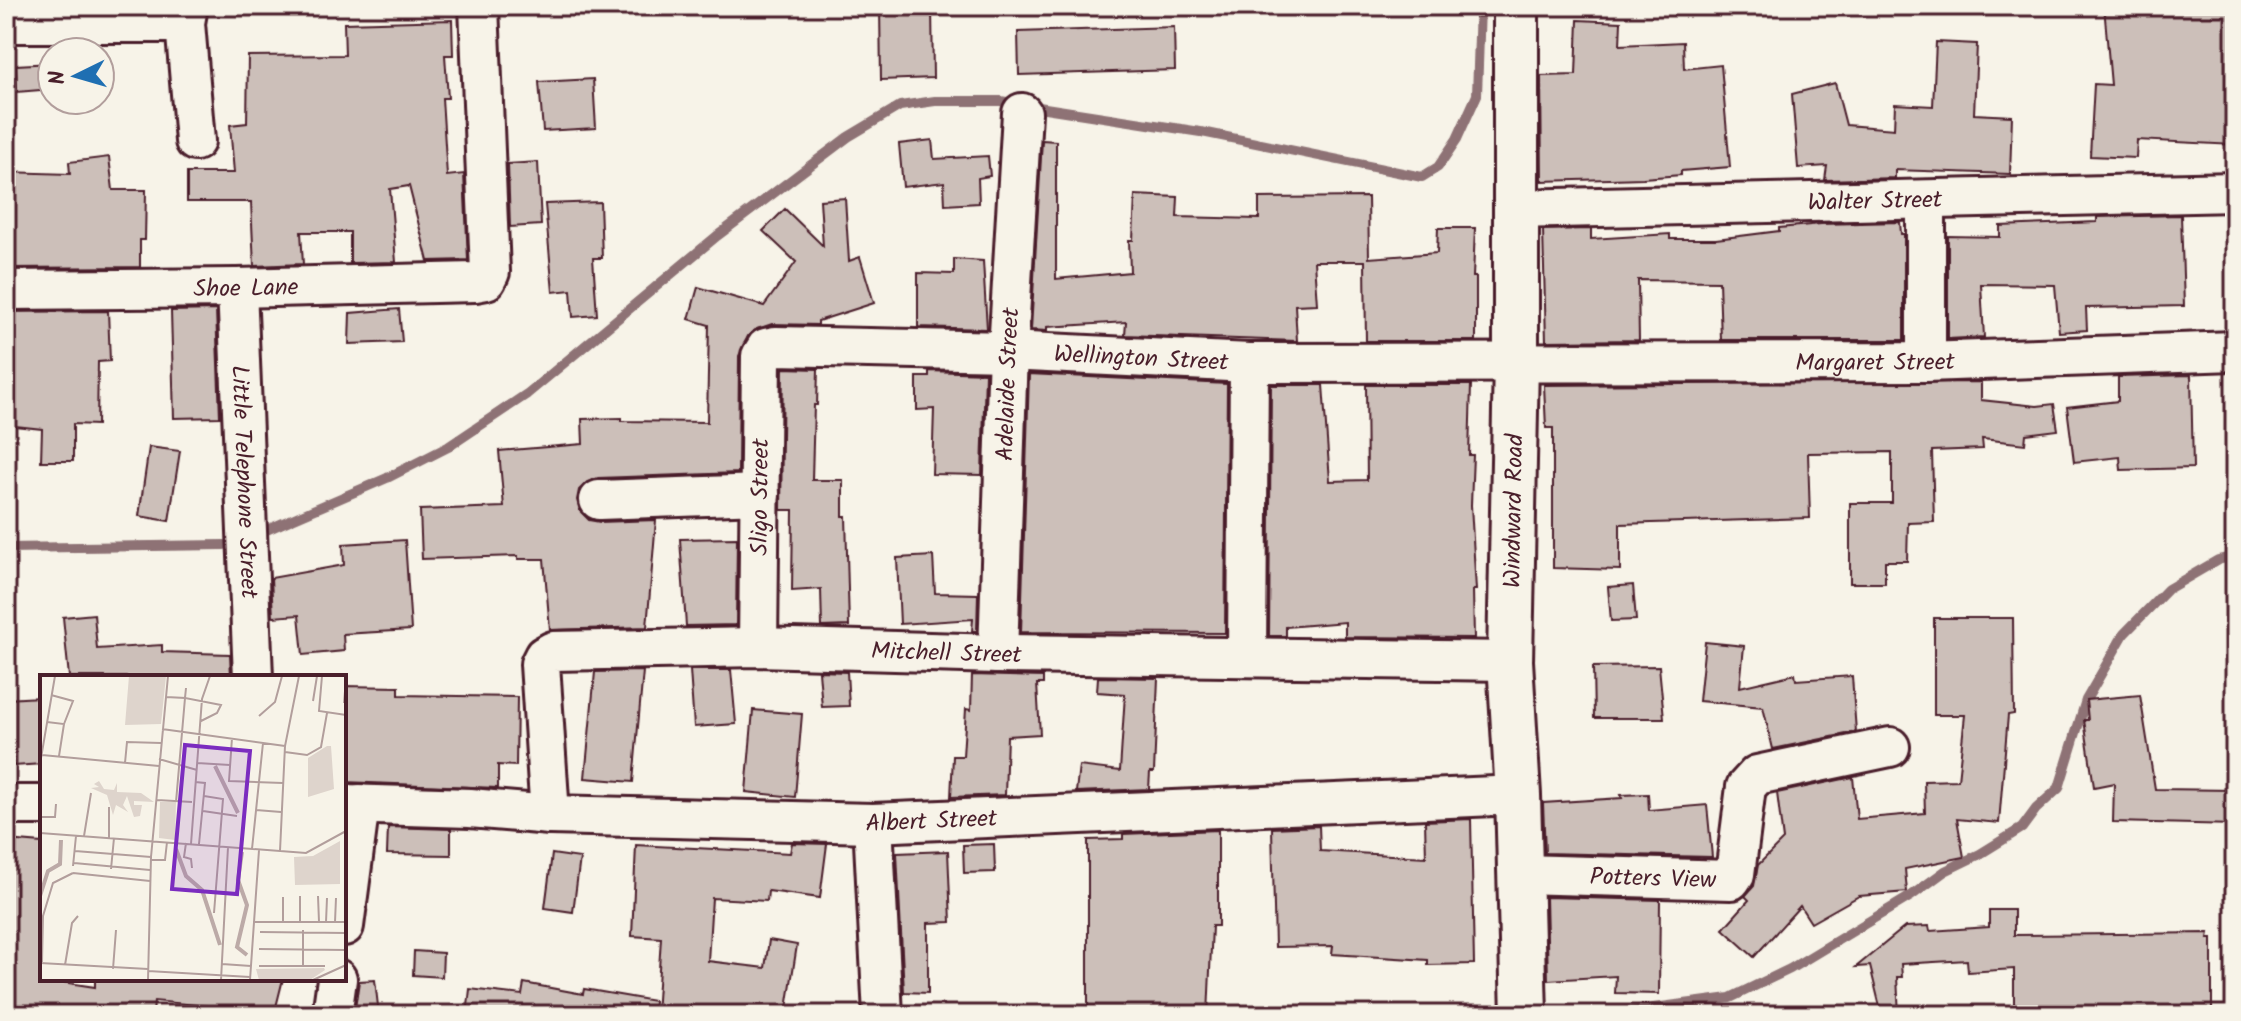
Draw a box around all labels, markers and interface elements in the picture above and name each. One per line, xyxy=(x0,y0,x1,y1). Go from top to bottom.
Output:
north arrow xyxy=(36,36,116,116)
text: N xyxy=(41,69,77,86)
street label: Walter Street xyxy=(1807,181,1943,223)
street label: Shoe Lane xyxy=(193,268,299,309)
street label: Adelaide Street xyxy=(986,306,1032,462)
street label: Wellington Street xyxy=(1053,335,1230,383)
street label: Margaret Street xyxy=(1795,343,1956,383)
street label: Little Telephone Street xyxy=(219,364,268,600)
street label: Windward Road xyxy=(1494,433,1535,589)
street label: Sligo Street xyxy=(741,438,781,556)
street label: Mitchell Street xyxy=(870,632,1023,675)
inset map xyxy=(40,675,346,981)
street label: Albert Street xyxy=(865,800,999,844)
street label: Potters View xyxy=(1589,858,1718,901)

